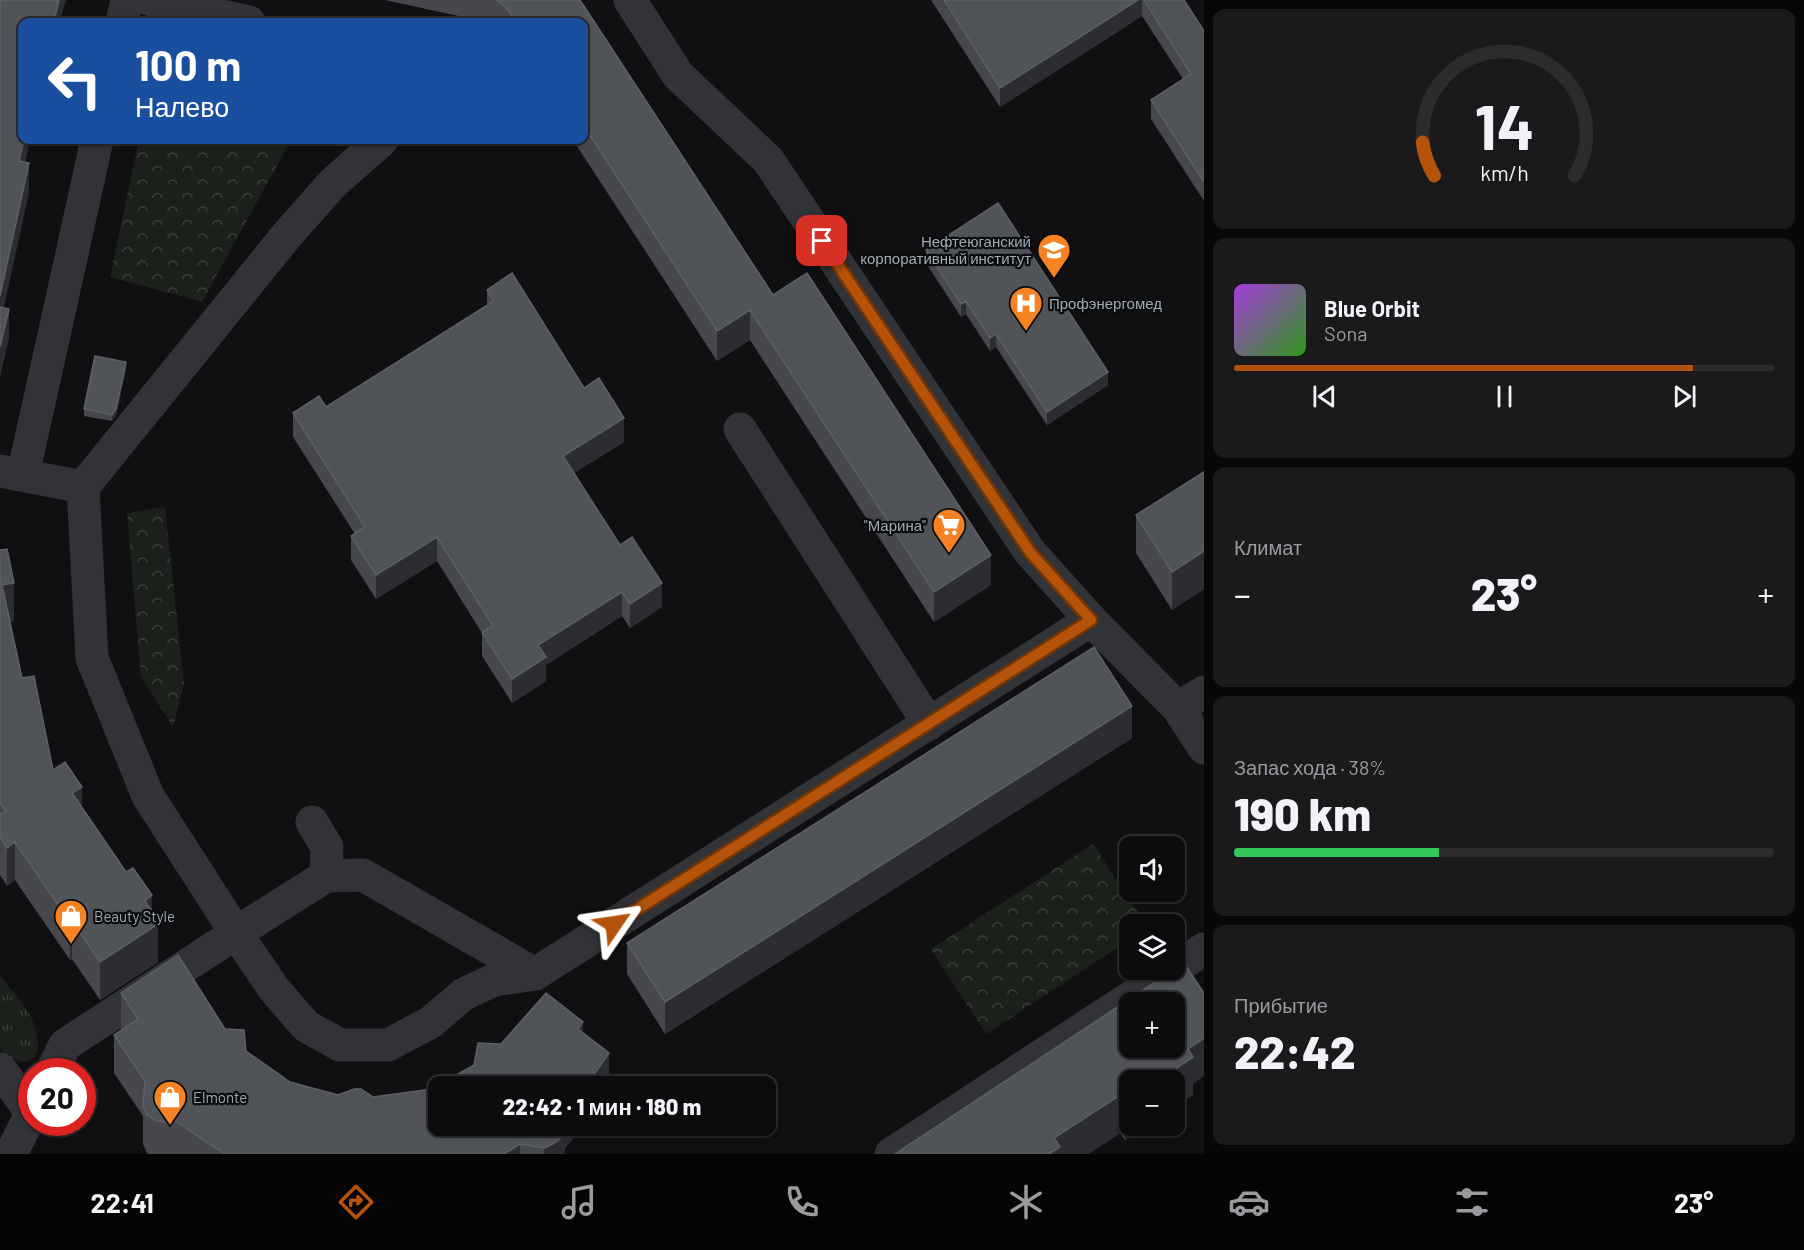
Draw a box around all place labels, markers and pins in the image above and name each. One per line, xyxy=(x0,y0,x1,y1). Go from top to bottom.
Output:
pin xyxy=(796,215,847,266)
place label: Нефтеюганский корпоративный институт xyxy=(860,232,1031,267)
school or university icon: Нефтеюганский корпоративный институт xyxy=(1036,232,1072,279)
hospital icon: Профэнергомед xyxy=(1008,285,1044,332)
place label: Профэнергомед xyxy=(1049,294,1162,312)
supermarket icon: "Марина" xyxy=(931,507,967,554)
place label: "Марина" xyxy=(864,516,926,534)
shop icon: Beauty Style xyxy=(53,898,89,945)
place label: Beauty Style xyxy=(94,907,175,925)
shop icon: Elmonte xyxy=(152,1079,188,1126)
place label: Elmonte xyxy=(193,1088,247,1106)

